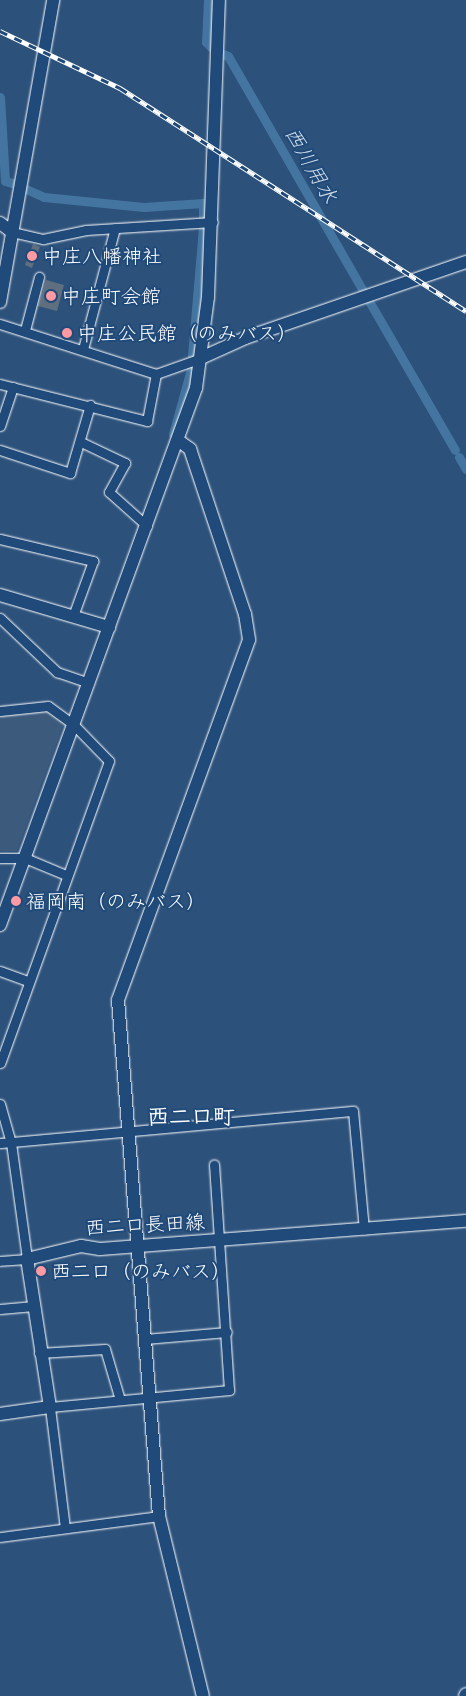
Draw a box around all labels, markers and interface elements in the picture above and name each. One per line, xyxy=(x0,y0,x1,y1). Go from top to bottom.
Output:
water label: 西川用水 xyxy=(279,122,343,208)
place label: 中庄八幡神社 xyxy=(42,244,162,268)
marker: 中庄八幡神社 xyxy=(26,250,38,262)
place label: 中庄町会館 xyxy=(61,284,161,308)
marker: 中庄町会館 xyxy=(45,290,57,302)
place label: 中庄公民館（のみバス） xyxy=(77,321,297,345)
marker: 中庄公民館（のみバス） xyxy=(61,327,73,339)
place label: 福岡南（のみバス） xyxy=(26,889,206,913)
marker: 福岡南（のみバス） xyxy=(10,895,22,907)
district label: 西二口町 xyxy=(147,1105,235,1131)
street label: 西二口長田線 xyxy=(84,1210,206,1240)
place label: 西二口（のみバス） xyxy=(51,1259,231,1283)
marker: 西二口（のみバス） xyxy=(35,1265,47,1277)

